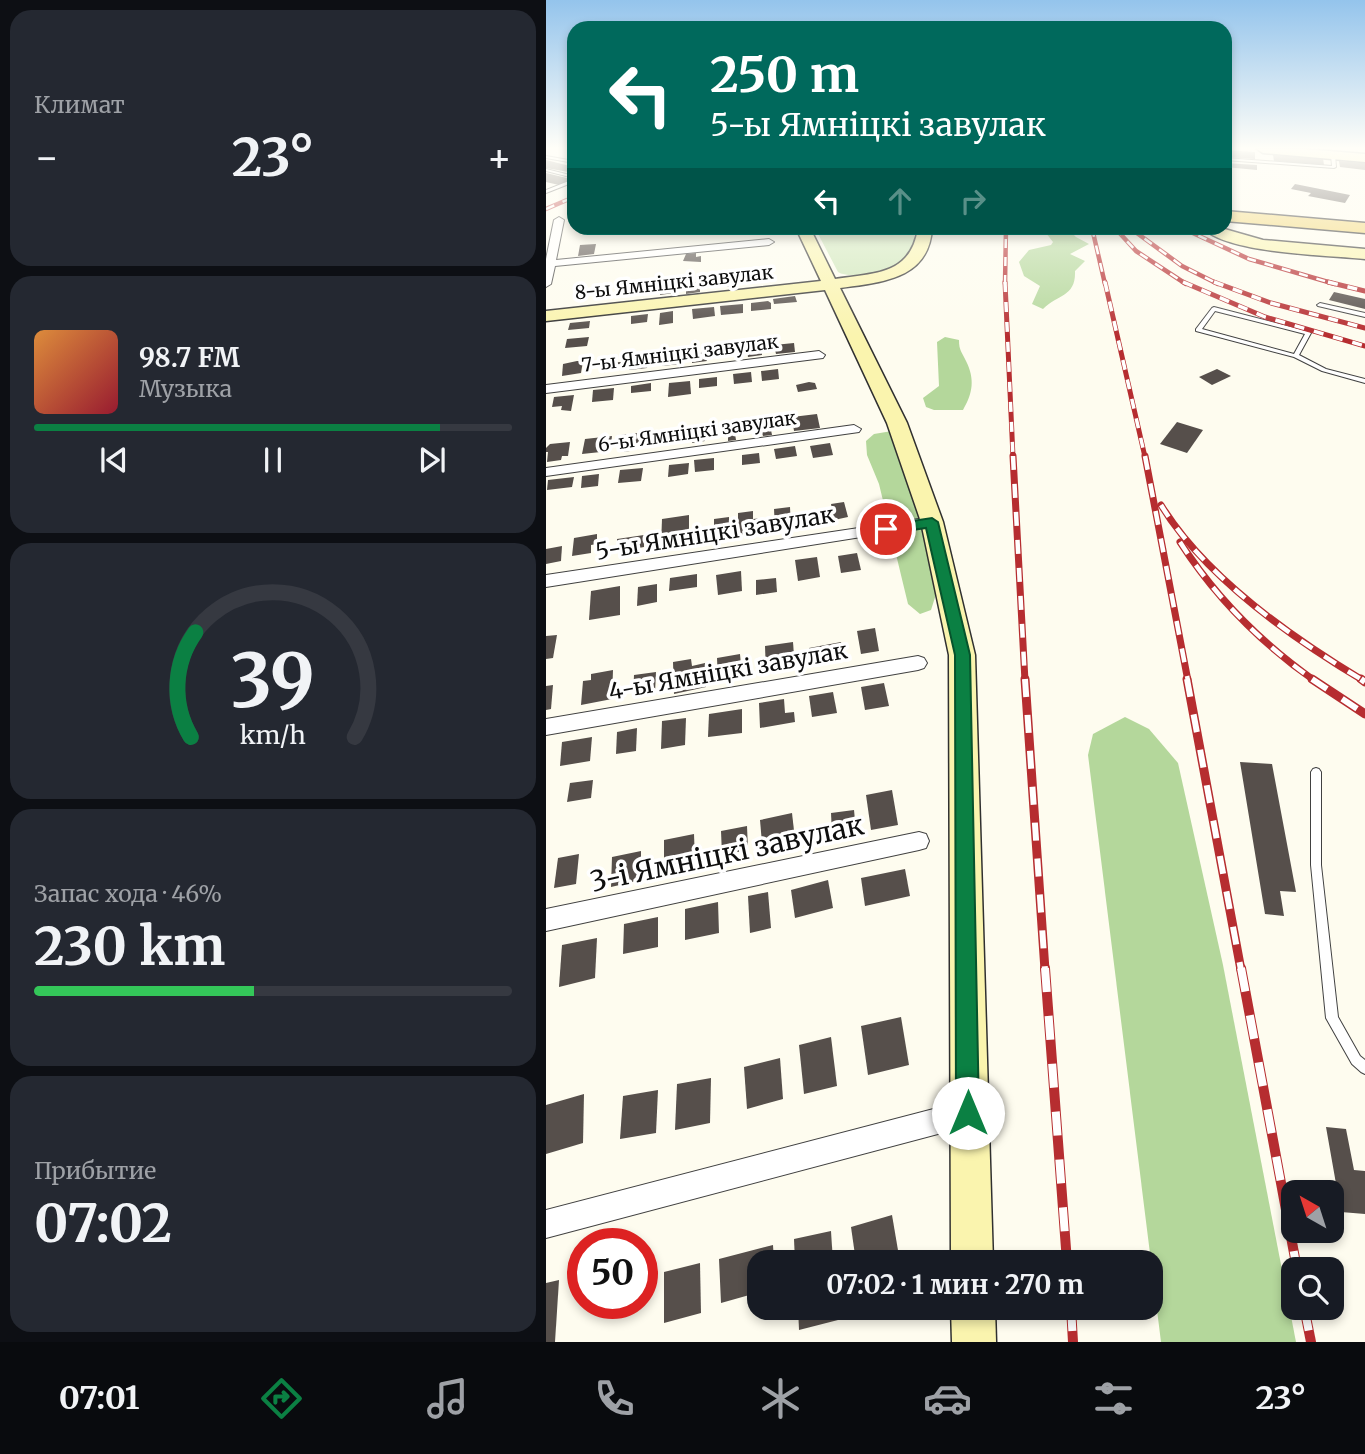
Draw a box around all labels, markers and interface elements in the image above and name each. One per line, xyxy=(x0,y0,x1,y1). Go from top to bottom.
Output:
text: 250 m xyxy=(710,44,859,105)
icon: left xyxy=(595,49,686,140)
text: Климат xyxy=(34,90,125,119)
text: 5-ы Ямніцкі завулак xyxy=(710,105,1046,145)
text: 23° xyxy=(232,125,314,190)
text: − xyxy=(34,134,59,181)
text: + xyxy=(487,134,512,181)
icon: left xyxy=(808,182,846,220)
icon: ahead xyxy=(881,182,919,220)
icon: right xyxy=(954,182,992,220)
street label: 8-ы Ямніцкі завулак xyxy=(574,260,774,304)
street label: 7-ы Ямніцкі завулак xyxy=(580,329,780,377)
text: 98.7 FM xyxy=(139,341,240,374)
text: Музыка xyxy=(139,374,232,403)
street label: 6-ы Ямніцкі завулак xyxy=(596,405,798,457)
icon: previous xyxy=(95,441,133,479)
icon: pause xyxy=(254,441,292,479)
icon: next xyxy=(413,441,451,479)
street label: 5-ы Ямніцкі завулак xyxy=(593,499,837,566)
pin xyxy=(856,499,916,559)
icon: arrive xyxy=(867,510,905,548)
text: 39 xyxy=(231,635,315,727)
street label: 4-ы Ямніцкі завулак xyxy=(606,635,850,706)
text: km/h xyxy=(240,719,306,751)
street label: 3-і Ямніцкі завулак xyxy=(587,806,867,900)
text: Запас хода · 46% xyxy=(34,879,222,908)
text: 230 km xyxy=(34,914,225,979)
position arrow xyxy=(931,1076,1005,1150)
text: Прибытие xyxy=(34,1156,156,1185)
north arrow xyxy=(1281,1180,1344,1242)
map controls xyxy=(1281,1180,1344,1320)
text: 07:02 xyxy=(34,1191,172,1256)
speed limit sign: 50 xyxy=(567,1228,658,1319)
button: search xyxy=(1281,1257,1344,1320)
text: 07:02 · 1 мин · 270 m xyxy=(826,1268,1084,1301)
icon: directions xyxy=(257,1374,306,1423)
icon: music xyxy=(423,1374,472,1423)
icon: phone xyxy=(590,1374,639,1423)
icon: climate xyxy=(756,1374,805,1423)
icon: car xyxy=(923,1374,972,1423)
icon: filters xyxy=(1089,1374,1138,1423)
text: 07:01 xyxy=(59,1378,139,1418)
text: 23° xyxy=(1255,1378,1306,1418)

